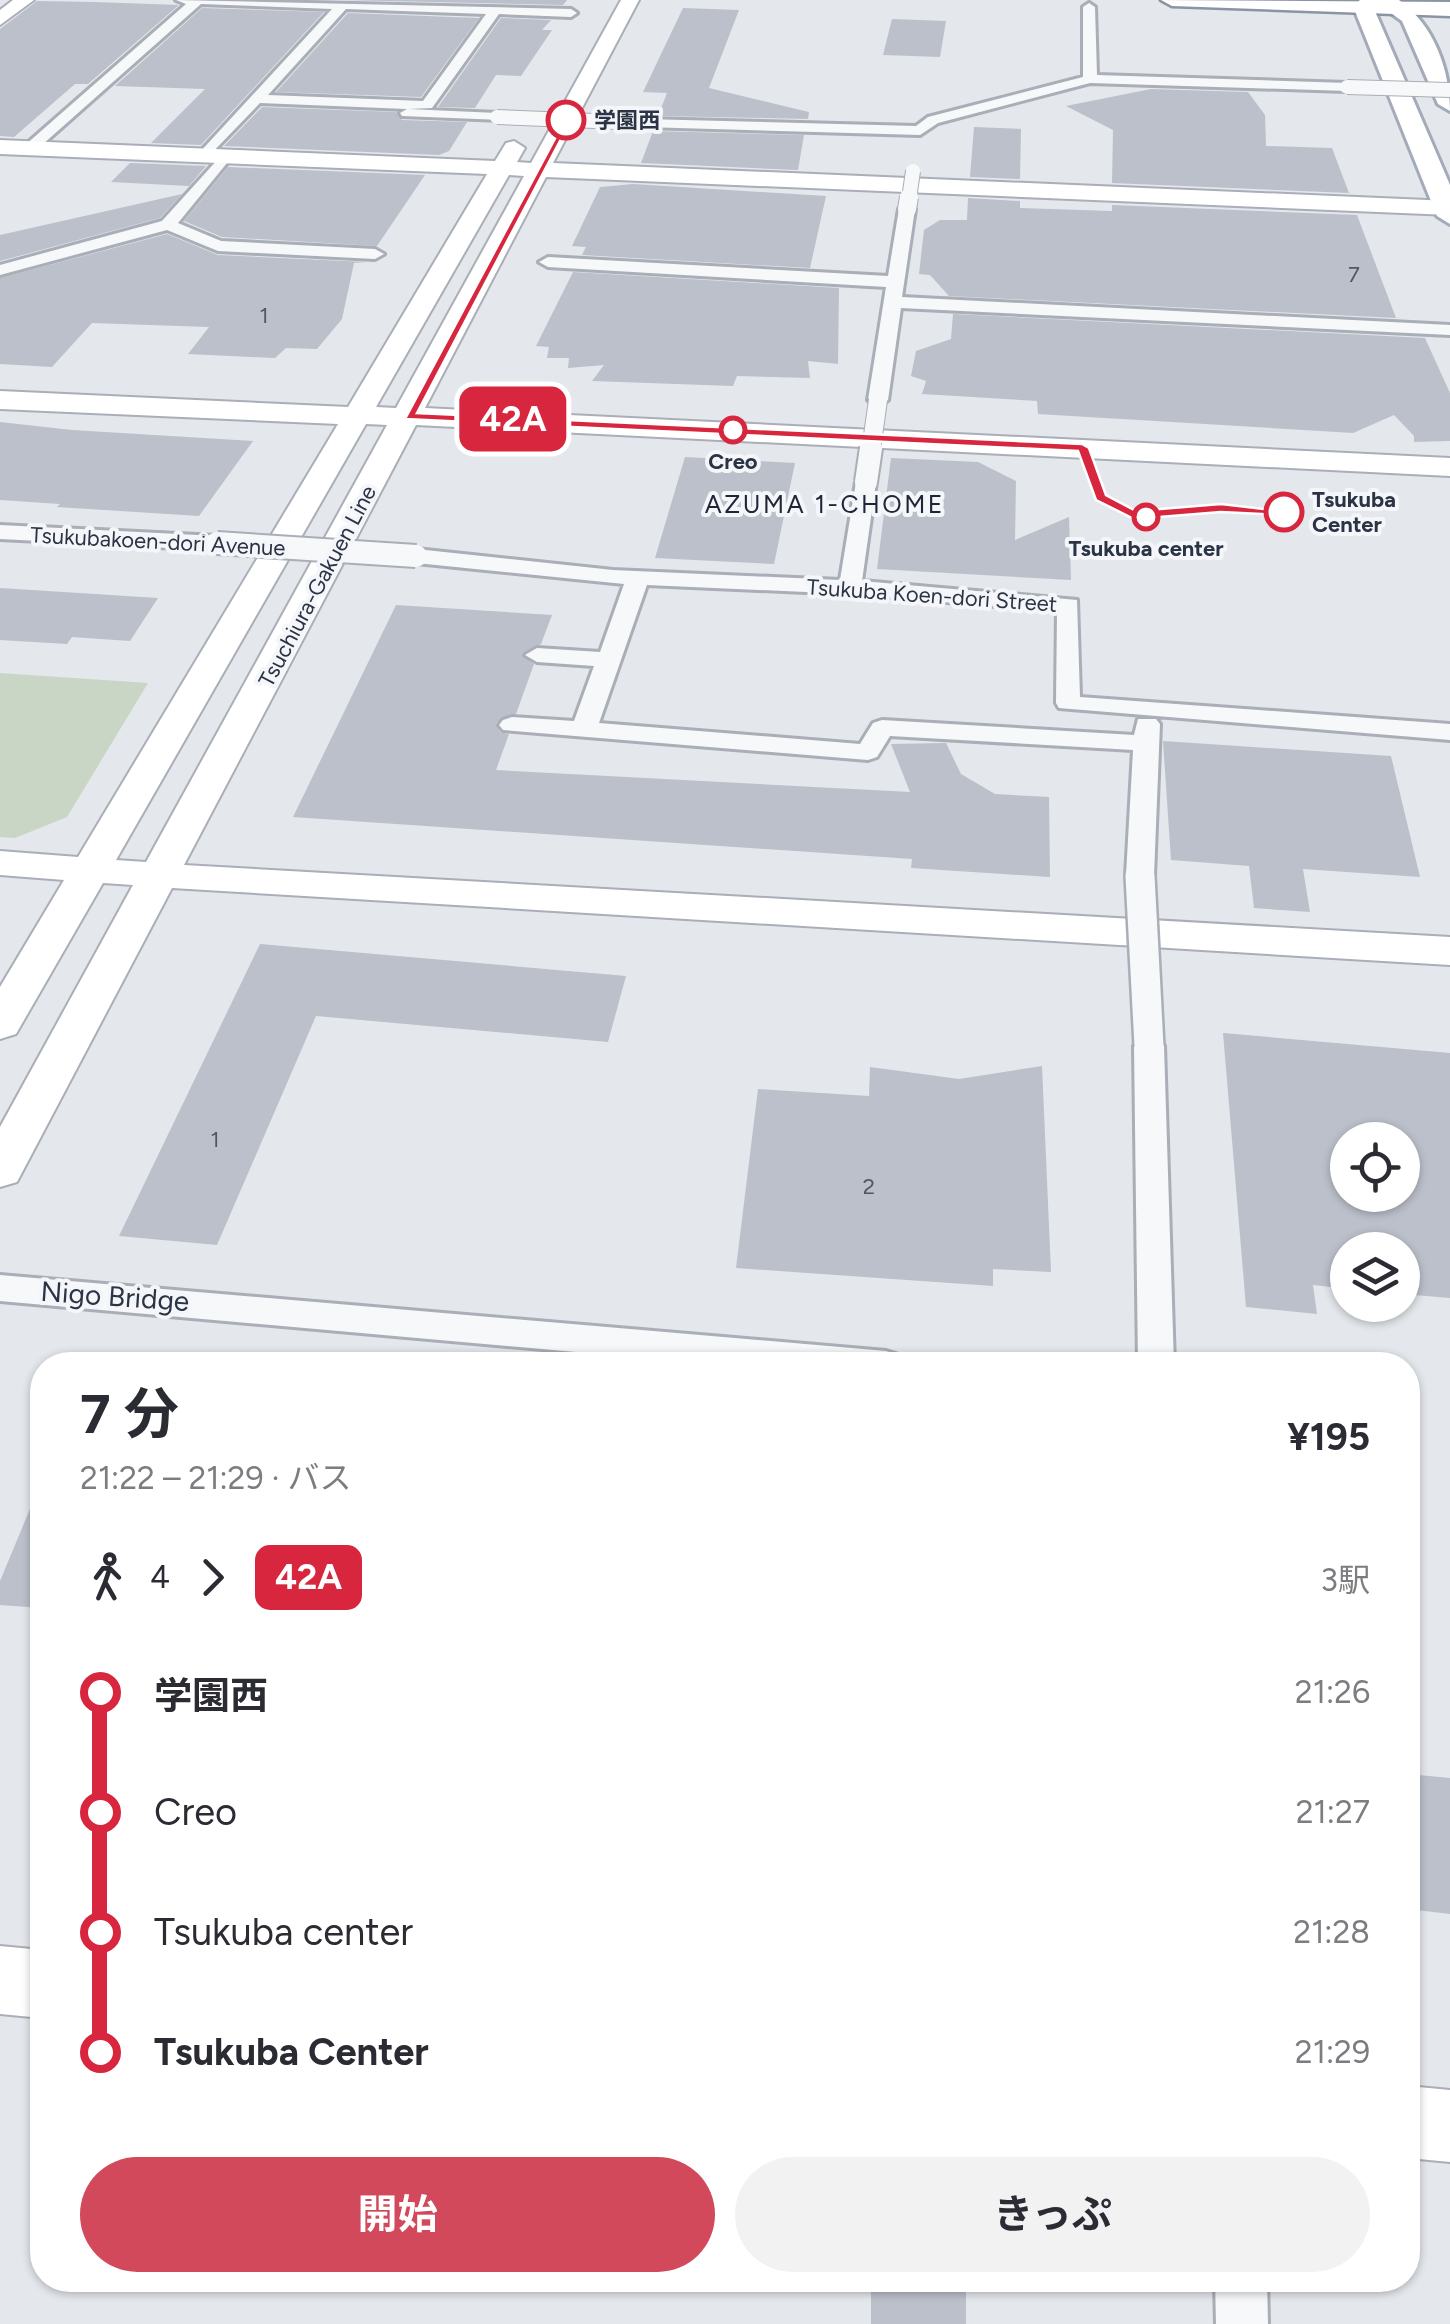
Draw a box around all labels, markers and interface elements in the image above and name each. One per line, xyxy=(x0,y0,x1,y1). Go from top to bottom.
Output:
marker: 学園西 xyxy=(547,101,585,139)
place label: 学園西 xyxy=(594,107,660,134)
house number: 7 xyxy=(1348,261,1360,288)
house number: 1 xyxy=(259,302,269,329)
line badge: 42A xyxy=(456,386,570,452)
text: 42A xyxy=(479,398,547,440)
marker: Creo xyxy=(720,417,746,443)
place label: Creo xyxy=(708,448,758,475)
street label: Tsuchiura-Gakuen Line xyxy=(253,481,382,692)
place label: Tsukuba Center xyxy=(1312,486,1396,538)
district label: AZUMA 1-CHOME xyxy=(705,489,945,519)
marker: Tsukuba Center xyxy=(1265,493,1303,531)
marker: Tsukuba center xyxy=(1133,504,1159,530)
street label: Tsukubakoen-dori Avenue xyxy=(30,521,286,562)
place label: Tsukuba center xyxy=(1068,535,1224,562)
street label: Tsukuba Koen-dori Street xyxy=(806,573,1058,618)
map controls xyxy=(1330,1122,1420,1322)
button: locate xyxy=(1330,1122,1420,1212)
house number: 1 xyxy=(210,1126,220,1153)
house number: 2 xyxy=(863,1173,875,1200)
button: layers xyxy=(1330,1232,1420,1322)
street label: Nigo Bridge xyxy=(40,1274,190,1318)
text: 7 分 xyxy=(80,1381,179,1447)
text: ¥195 xyxy=(1287,1414,1370,1460)
text: 21:22 – 21:29 · バス xyxy=(80,1459,352,1497)
icon: walk xyxy=(80,1550,135,1605)
icon: forward xyxy=(185,1550,240,1605)
text: 42A xyxy=(275,1556,342,1598)
text: 4 xyxy=(150,1558,170,1596)
text: 3駅 xyxy=(1321,1561,1370,1599)
text: 学園西 xyxy=(154,1673,268,1719)
text: 21:26 xyxy=(1295,1673,1370,1711)
text: Creo xyxy=(154,1789,237,1835)
text: 21:27 xyxy=(1296,1793,1370,1831)
text: Tsukuba center xyxy=(154,1909,413,1955)
text: 21:28 xyxy=(1293,1913,1370,1951)
text: Tsukuba Center xyxy=(154,2029,429,2075)
text: 21:29 xyxy=(1295,2033,1370,2071)
button: 開始 xyxy=(80,2157,715,2272)
button: きっぷ xyxy=(735,2157,1370,2272)

